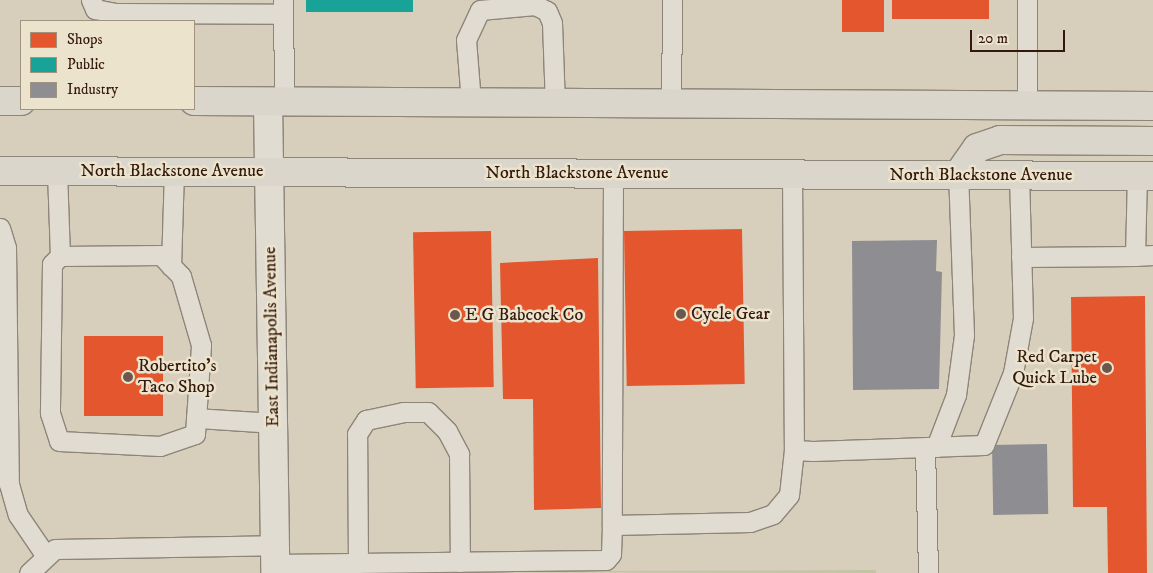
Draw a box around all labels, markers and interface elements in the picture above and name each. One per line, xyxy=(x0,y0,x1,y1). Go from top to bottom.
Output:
legend xyxy=(20,20,195,110)
scale bar xyxy=(973,20,1068,52)
text: 20 m xyxy=(978,29,1008,48)
text: Shops xyxy=(67,30,103,49)
text: Public xyxy=(67,55,105,74)
text: Industry xyxy=(67,80,118,99)
street label: North Blackstone Avenue xyxy=(81,160,263,182)
street label: North Blackstone Avenue xyxy=(486,162,668,184)
street label: North Blackstone Avenue xyxy=(890,164,1072,186)
street label: East Indianapolis Avenue xyxy=(260,247,284,427)
place label: Cycle Gear xyxy=(691,303,770,325)
place label: E G Babcock Co xyxy=(465,304,583,326)
marker: Cycle Gear xyxy=(675,308,687,320)
marker: E G Babcock Co xyxy=(449,309,461,321)
place label: Red Carpet Quick Lube xyxy=(1012,347,1097,389)
place label: Robertito's Taco Shop xyxy=(138,356,216,398)
marker: Red Carpet Quick Lube xyxy=(1101,362,1113,374)
marker: Robertito's Taco Shop xyxy=(122,371,134,383)

